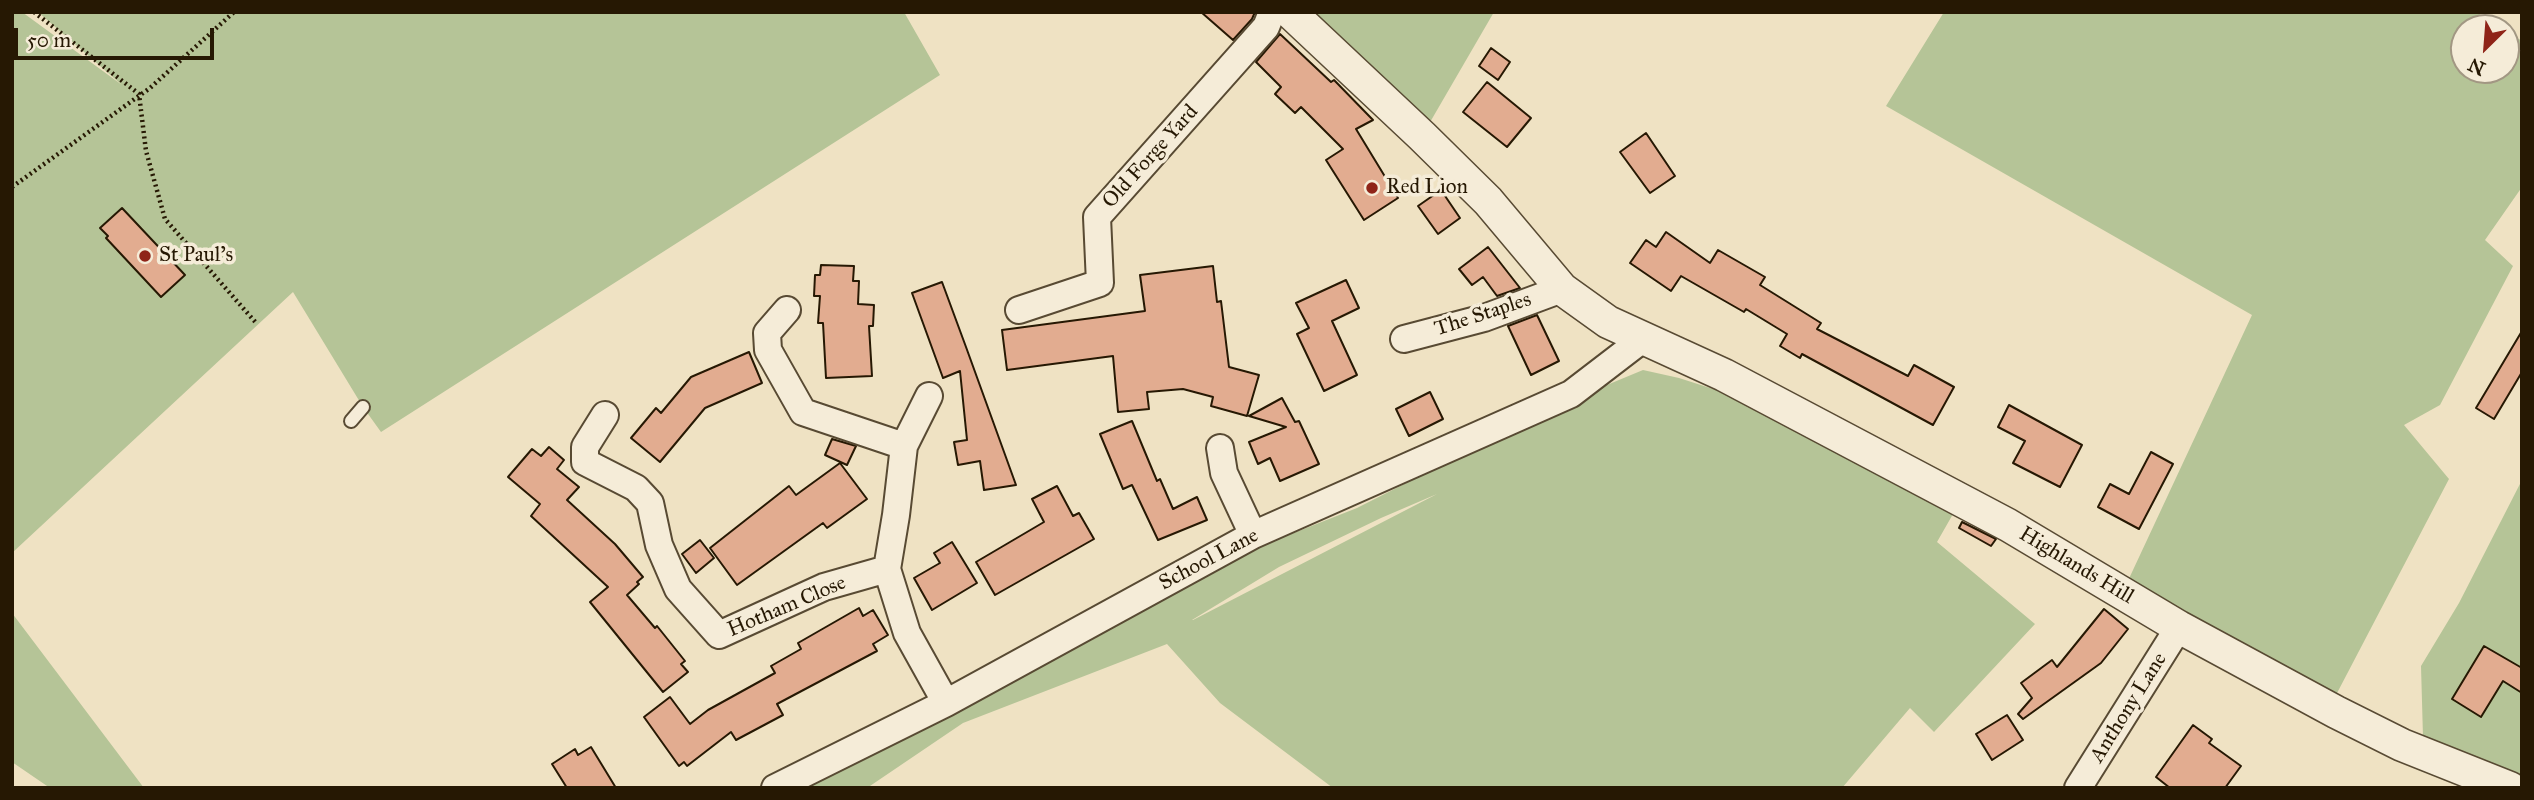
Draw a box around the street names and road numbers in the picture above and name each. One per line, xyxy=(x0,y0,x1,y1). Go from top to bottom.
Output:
street label: Old Forge Yard xyxy=(1098,100,1204,214)
street label: The Staples xyxy=(1432,288,1534,342)
street label: Highlands Hill xyxy=(2014,522,2138,610)
street label: School Lane xyxy=(1155,523,1263,597)
street label: Hotham Close xyxy=(724,571,850,643)
street label: Anthony Lane xyxy=(2085,648,2173,768)

